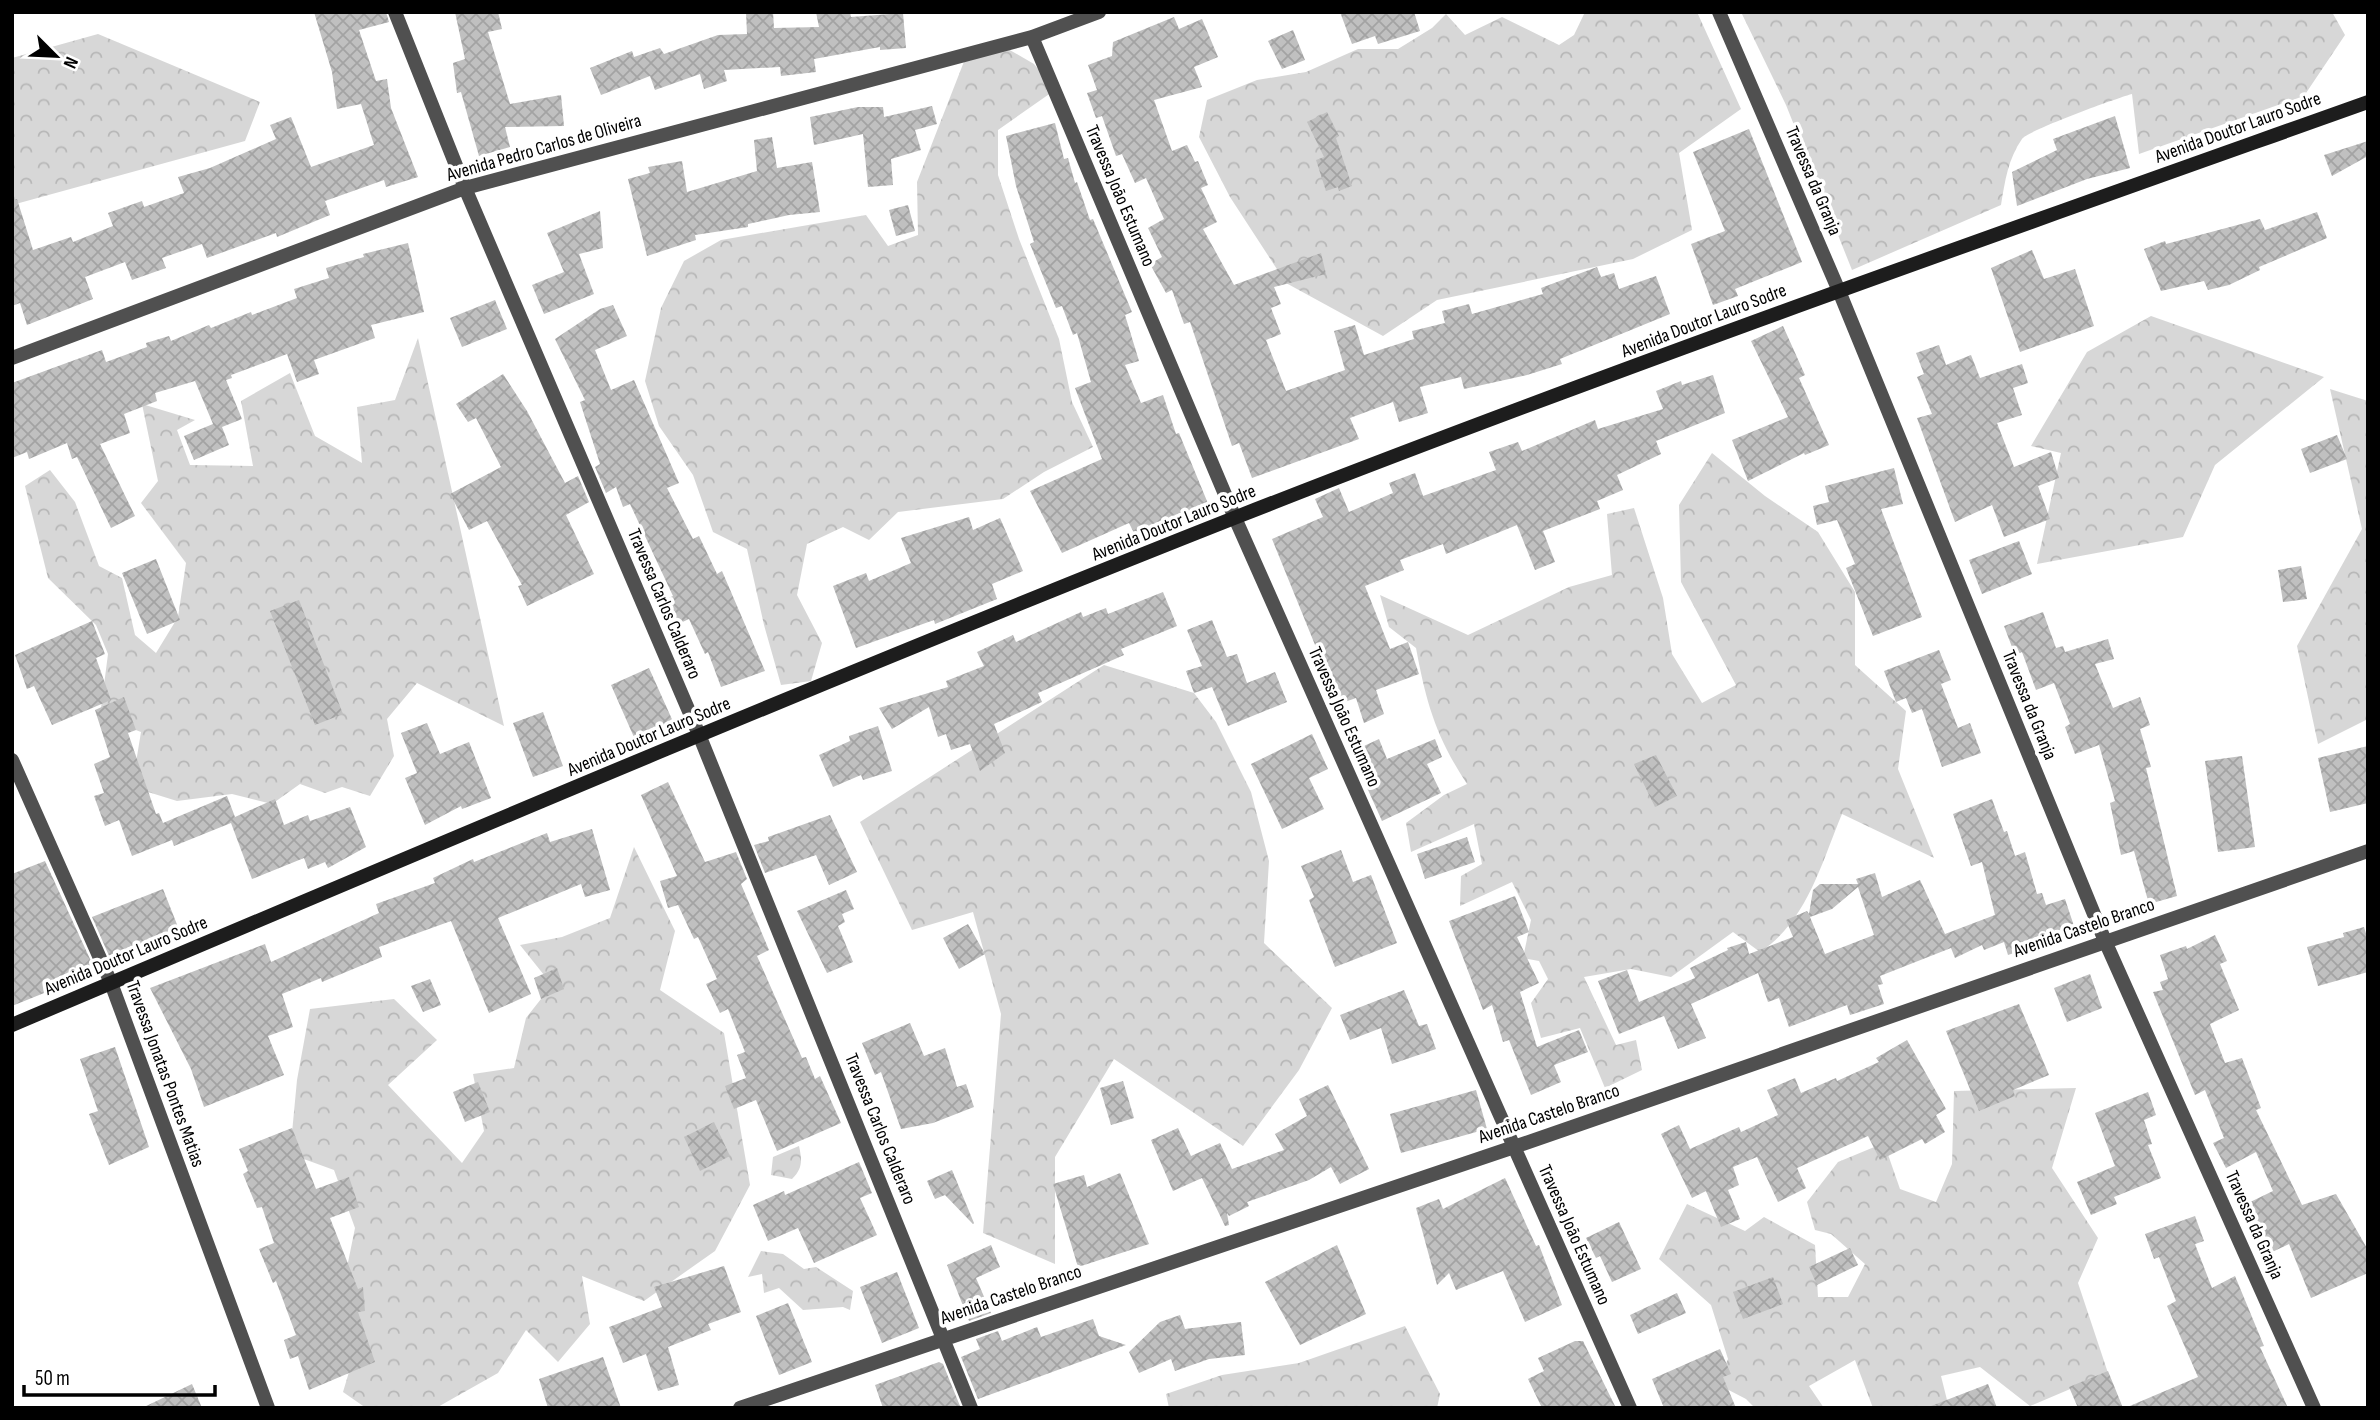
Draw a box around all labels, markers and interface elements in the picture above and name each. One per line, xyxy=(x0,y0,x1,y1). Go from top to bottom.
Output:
north arrow xyxy=(21,21,91,91)
text: N xyxy=(58,53,83,72)
street label: Avenida Doutor Lauro Sodre xyxy=(2151,87,2324,169)
street label: Avenida Pedro Carlos de Oliveira xyxy=(443,109,644,187)
street label: Travessa João Estumano xyxy=(1080,122,1160,270)
street label: Travessa da Granja xyxy=(1780,123,1846,239)
street label: Avenida Doutor Lauro Sodre xyxy=(1617,279,1790,363)
street label: Avenida Doutor Lauro Sodre xyxy=(1088,480,1259,567)
street label: Travessa Carlos Calderaro xyxy=(622,525,706,683)
street label: Travessa João Estumano xyxy=(1303,643,1385,791)
street label: Travessa da Granja xyxy=(1997,647,2061,763)
street label: Avenida Doutor Lauro Sodre xyxy=(563,692,734,782)
street label: Avenida Castelo Branco xyxy=(2009,893,2158,963)
street label: Avenida Doutor Lauro Sodre xyxy=(40,911,211,1001)
street label: Travessa Jonatas Pontes Matias xyxy=(121,978,209,1170)
street label: Travessa Carlos Calderaro xyxy=(839,1050,921,1208)
street label: Avenida Castelo Branco xyxy=(1474,1079,1623,1149)
street label: Travessa João Estumano xyxy=(1533,1161,1615,1309)
street label: Travessa da Granja xyxy=(2220,1167,2288,1283)
street label: Avenida Castelo Branco xyxy=(936,1260,1085,1330)
scale bar xyxy=(24,1354,215,1398)
text: 50 m xyxy=(35,1366,70,1391)

